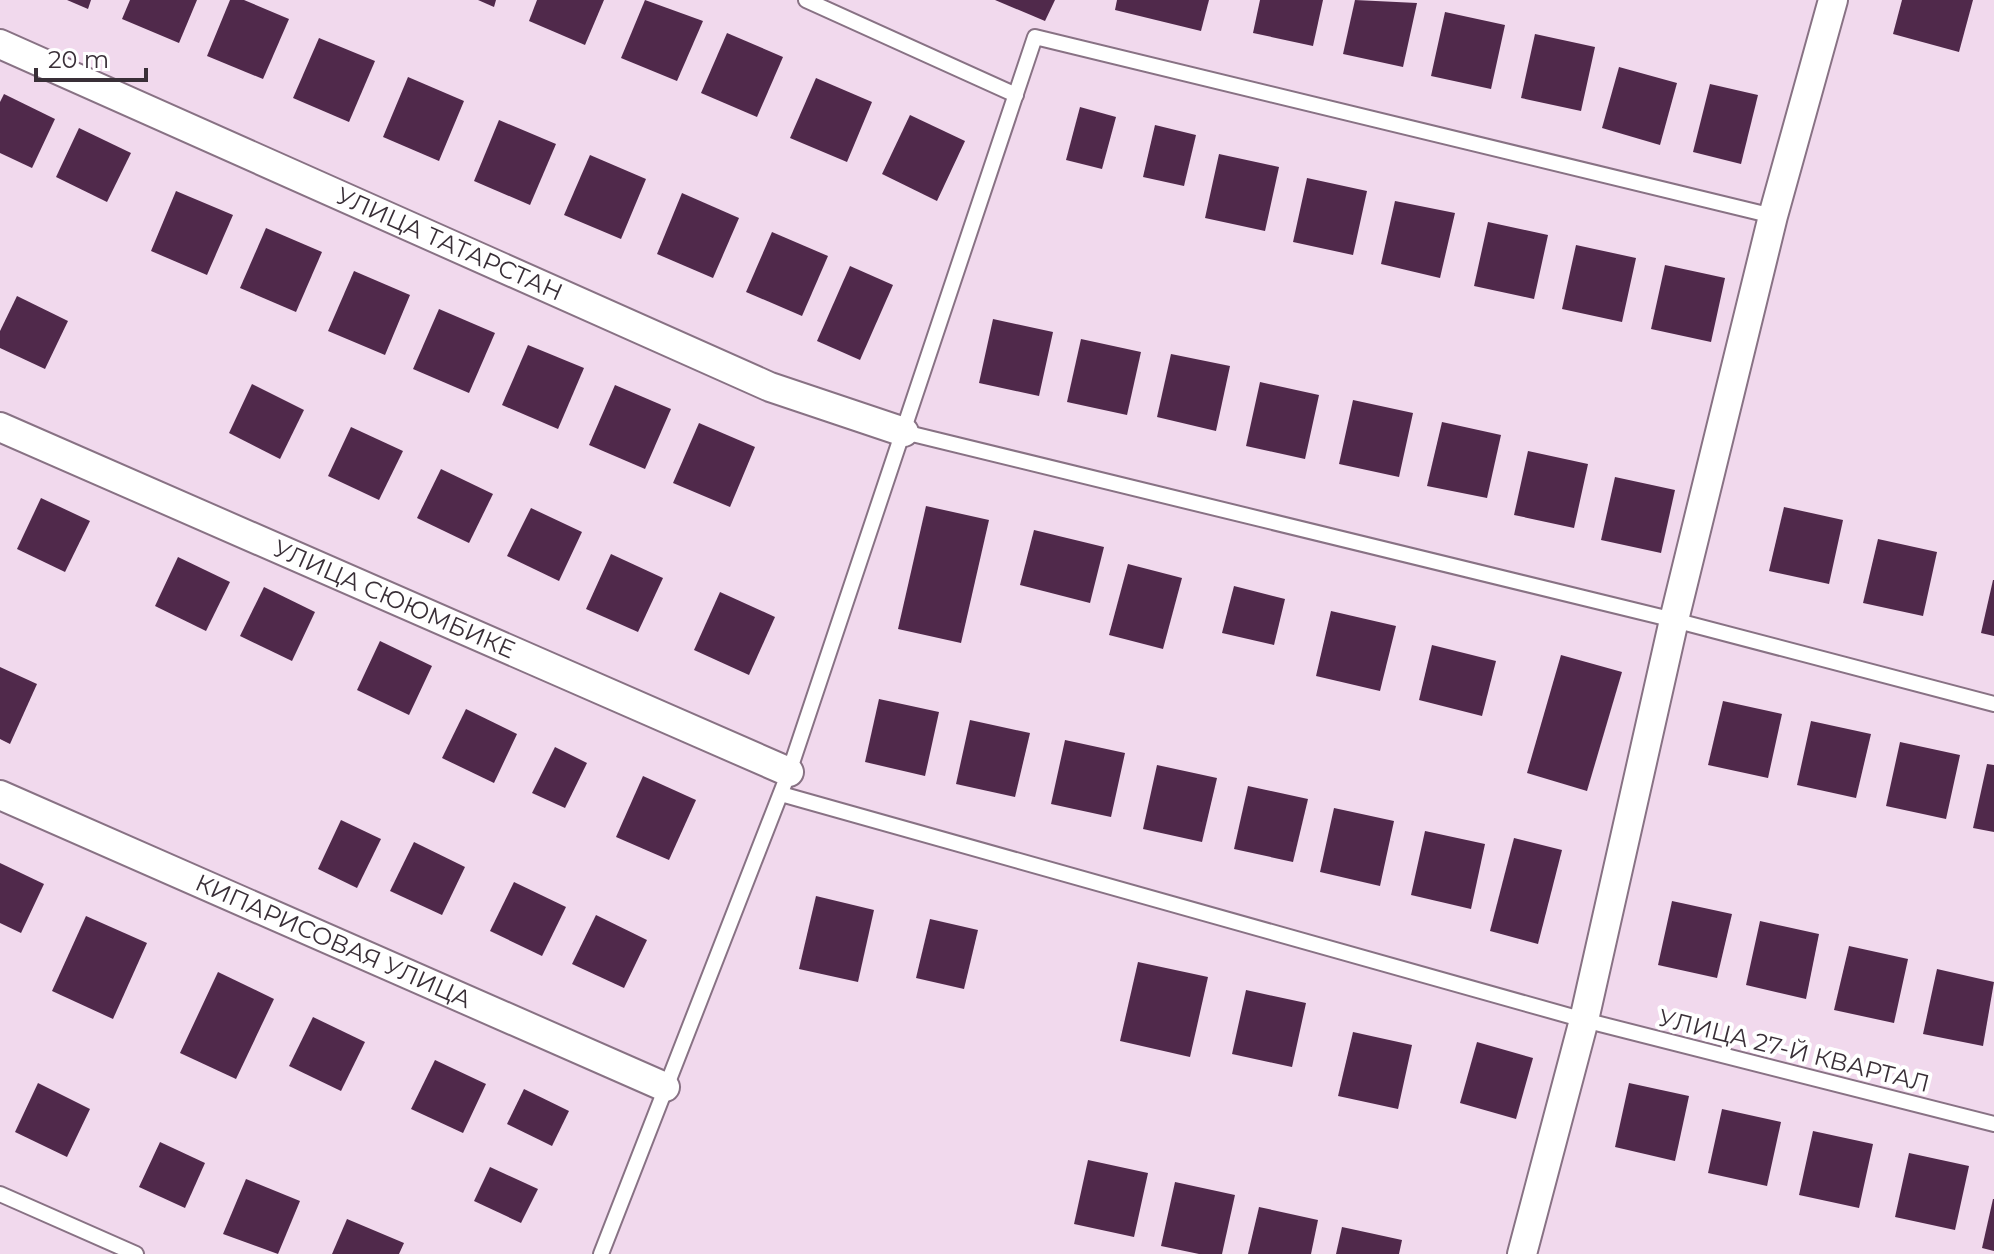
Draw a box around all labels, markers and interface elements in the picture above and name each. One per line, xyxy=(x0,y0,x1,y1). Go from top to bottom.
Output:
scale bar xyxy=(36,32,146,82)
text: 20 m xyxy=(48,45,109,74)
street label: УЛИЦА ТАТАРСТАН xyxy=(332,181,567,307)
street label: УЛИЦА СЮЮМБИКЕ xyxy=(269,533,519,664)
street label: КИПАРИСОВАЯ УЛИЦА xyxy=(191,868,476,1014)
street label: УЛИЦА 27-Й КВАРТАЛ xyxy=(1656,1003,1933,1098)

